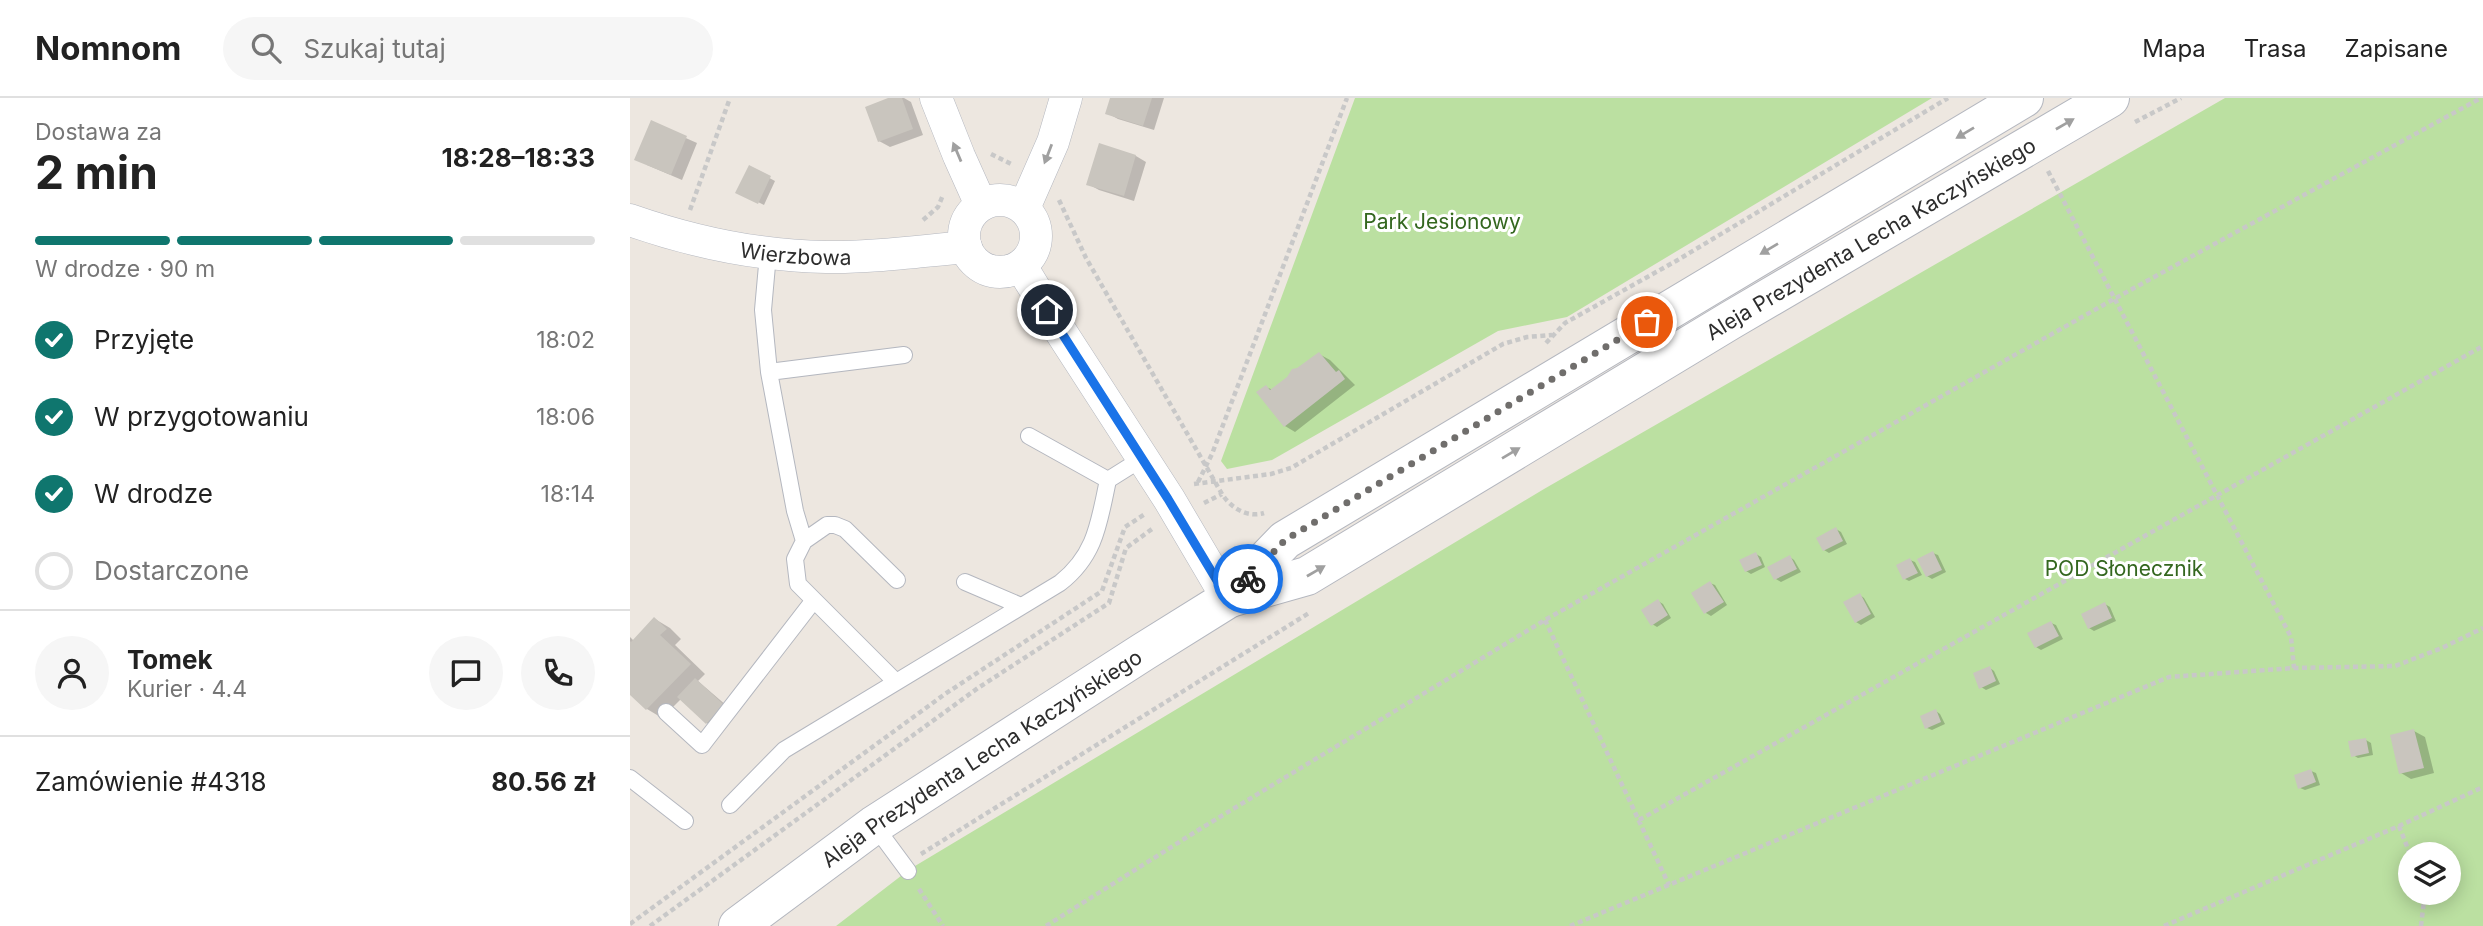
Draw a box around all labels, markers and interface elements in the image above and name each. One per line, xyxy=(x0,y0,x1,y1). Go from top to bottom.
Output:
search box xyxy=(223,17,713,80)
text: Nomnom xyxy=(35,28,181,68)
icon: search xyxy=(247,29,285,67)
text: Szukaj tutaj xyxy=(303,33,446,64)
text: Mapa xyxy=(2142,34,2206,63)
text: Trasa xyxy=(2244,34,2307,63)
text: Zapisane xyxy=(2345,34,2448,63)
text: Dostawa za xyxy=(35,118,162,146)
one-way arrow xyxy=(2055,118,2074,130)
one-way arrow xyxy=(1955,127,1975,139)
street label: Aleja Prezydenta Lecha Kaczyńskiego xyxy=(1701,132,2040,345)
text: 18:28–18:33 xyxy=(442,142,595,173)
one-way arrow xyxy=(951,142,963,162)
text: 2 min xyxy=(35,144,158,200)
one-way arrow xyxy=(1042,144,1053,165)
park label: Park Jesionowy xyxy=(1363,209,1521,234)
street label: Wierzbowa xyxy=(738,237,852,270)
one-way arrow xyxy=(1760,243,1779,255)
text: W drodze · 90 m xyxy=(35,255,215,283)
pin xyxy=(1017,280,1077,340)
icon: home xyxy=(1028,291,1066,329)
pin xyxy=(1617,292,1677,352)
icon: bag xyxy=(1628,303,1666,341)
icon: check xyxy=(35,321,73,359)
text: Przyjęte xyxy=(94,324,194,355)
text: 18:02 xyxy=(536,326,595,354)
icon: check xyxy=(35,398,73,436)
text: W przygotowaniu xyxy=(94,401,309,432)
text: 18:06 xyxy=(536,403,595,431)
one-way arrow xyxy=(1501,446,1521,459)
icon: check xyxy=(35,475,73,513)
text: W drodze xyxy=(94,478,213,509)
text: 18:14 xyxy=(541,480,595,508)
courier xyxy=(1213,544,1283,614)
text: Dostarczone xyxy=(94,555,249,586)
park label: POD Słonecznik xyxy=(2045,556,2204,581)
icon: bike xyxy=(1229,560,1267,598)
one-way arrow xyxy=(1307,564,1326,577)
button: person xyxy=(35,636,109,710)
button: chat xyxy=(429,636,503,710)
button: phone xyxy=(521,636,595,710)
text: Tomek xyxy=(127,644,213,675)
street label: Aleja Prezydenta Lecha Kaczyńskiego xyxy=(816,644,1146,872)
text: Kurier · 4.4 xyxy=(127,675,247,703)
text: Zamówienie #4318 xyxy=(35,766,267,797)
text: 80.56 zł xyxy=(491,766,595,797)
map controls xyxy=(2398,842,2461,905)
button: layers xyxy=(2398,842,2461,905)

